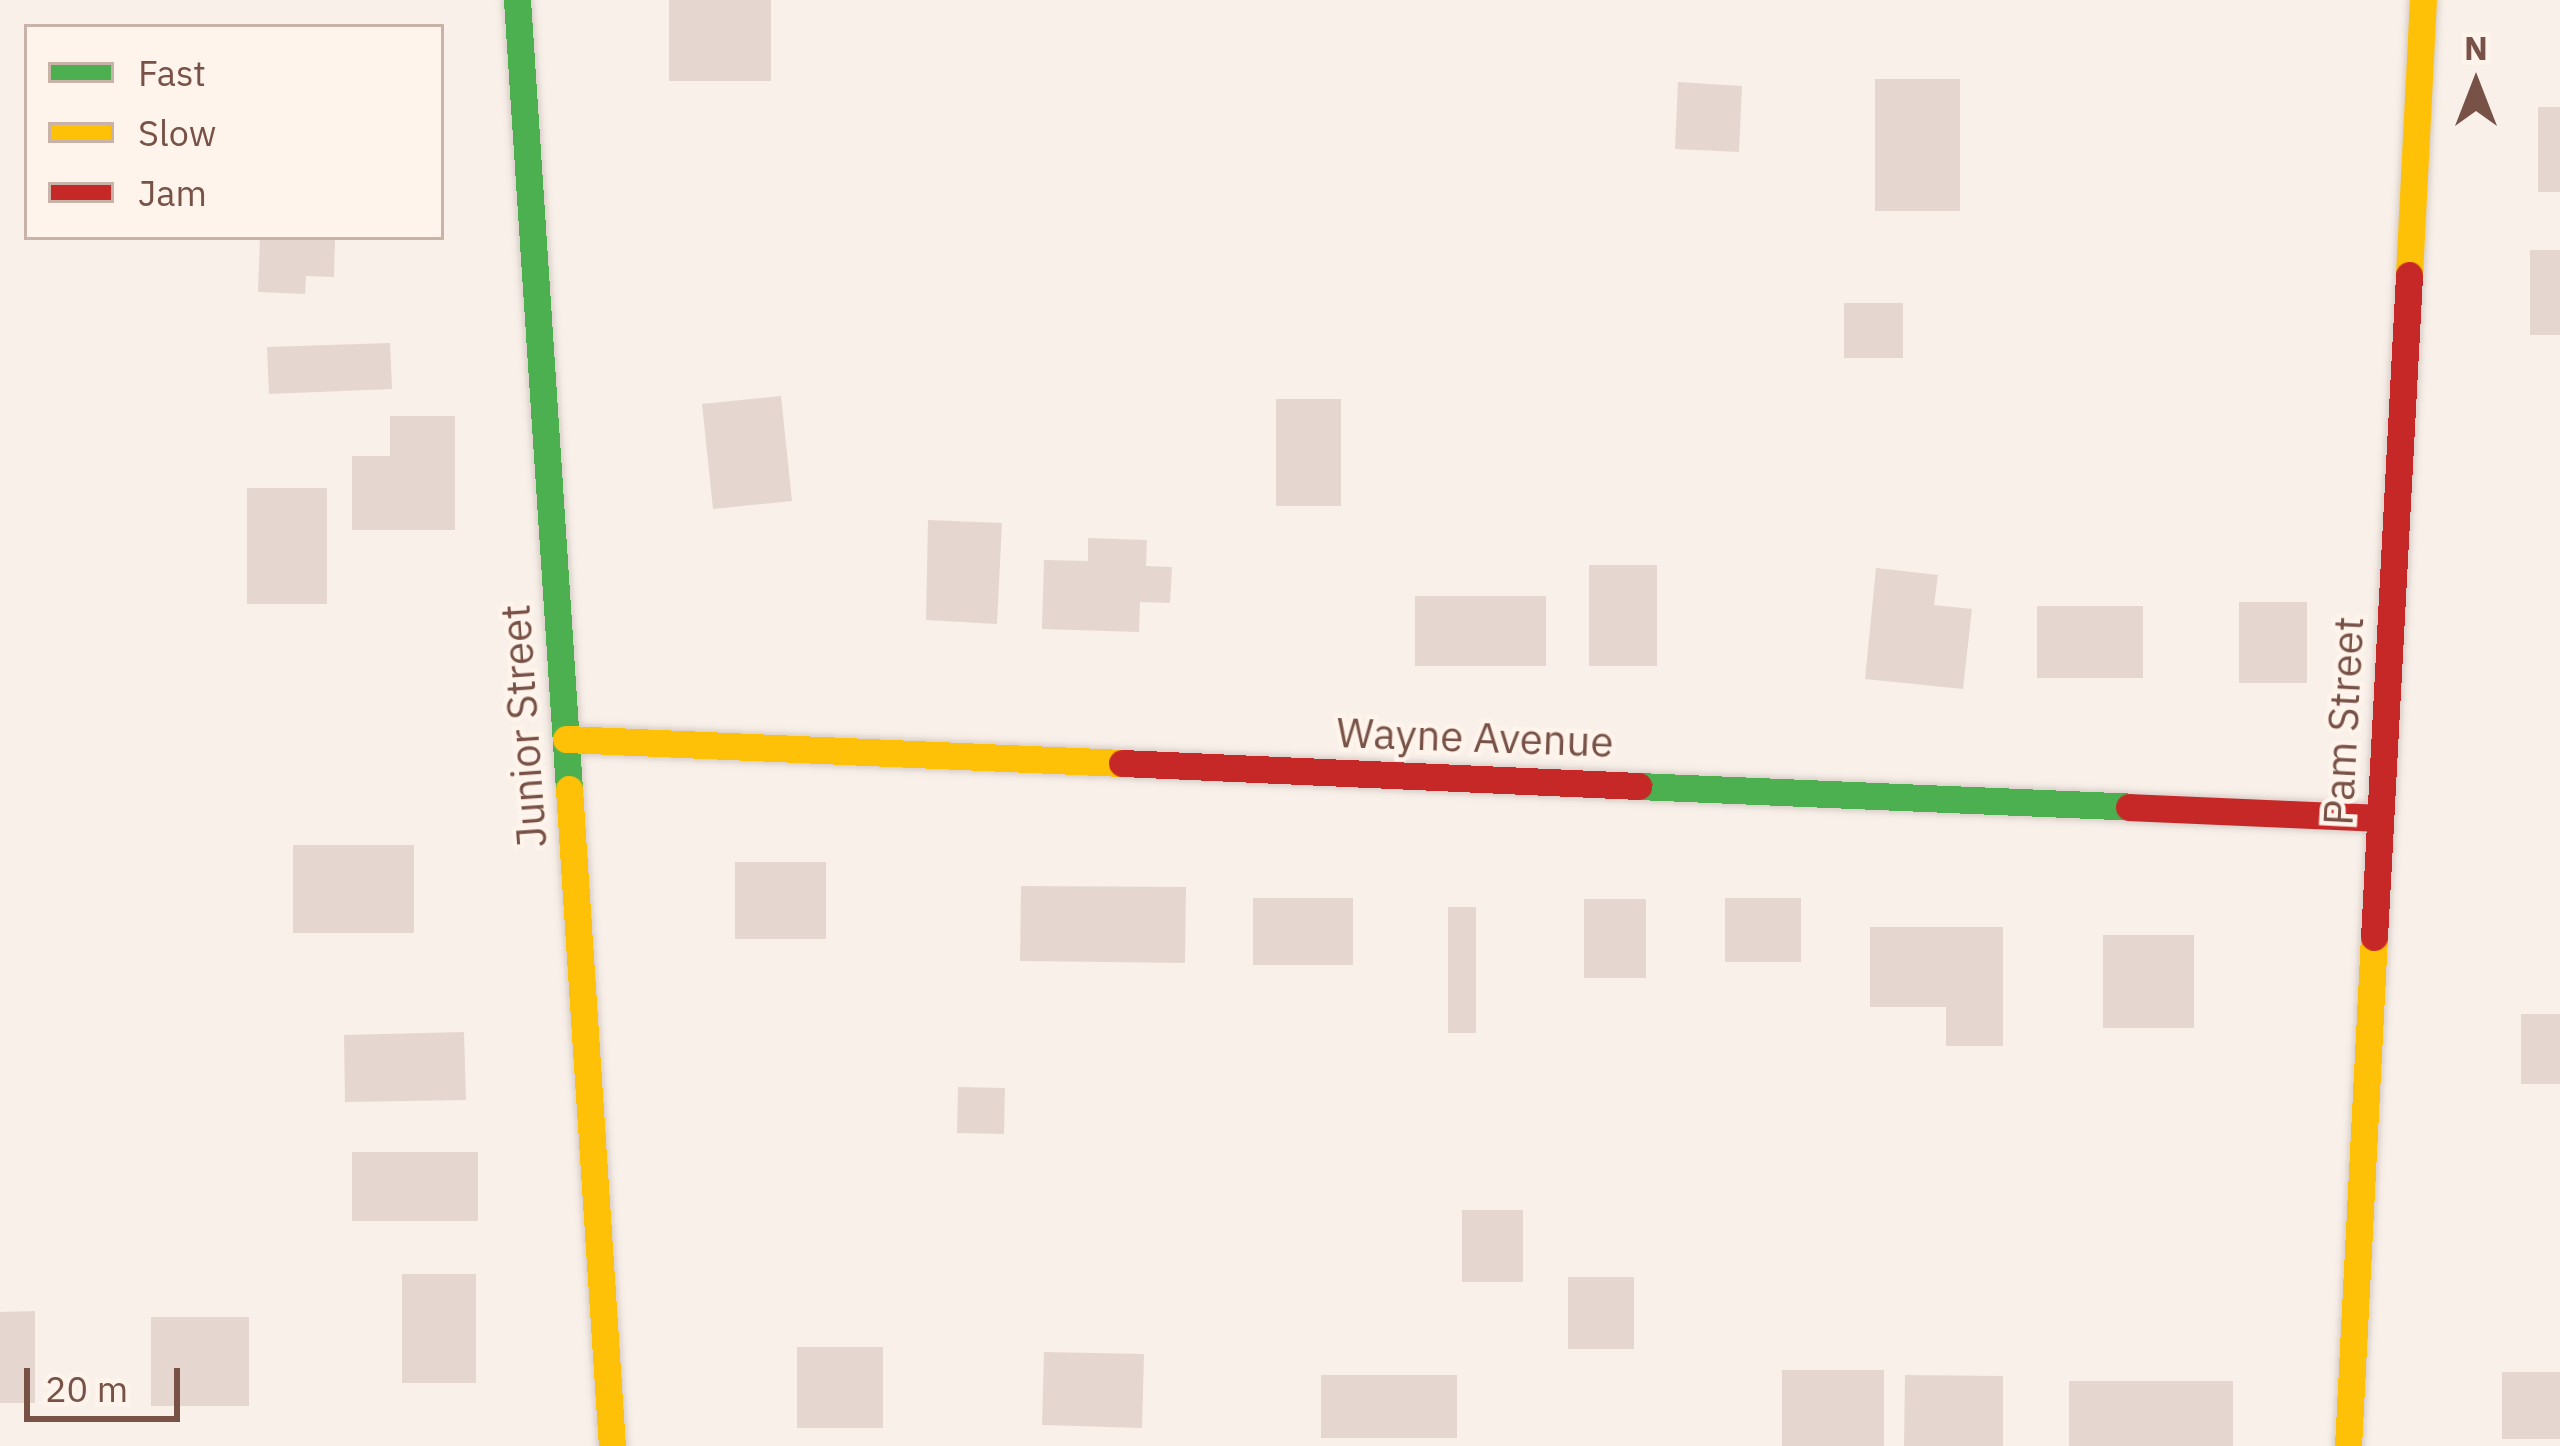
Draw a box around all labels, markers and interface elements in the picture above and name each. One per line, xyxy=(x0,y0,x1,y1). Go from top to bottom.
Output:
legend xyxy=(24,24,444,240)
north arrow xyxy=(2416,24,2536,144)
text: N xyxy=(2464,26,2488,69)
text: Fast xyxy=(138,49,206,96)
text: Slow xyxy=(138,109,216,156)
text: Jam xyxy=(138,169,207,216)
street label: Junior Street xyxy=(489,603,557,849)
street label: Pam Street xyxy=(2312,615,2374,827)
street label: Wayne Avenue xyxy=(1336,707,1614,767)
scale bar xyxy=(30,1344,186,1418)
text: 20 m xyxy=(45,1365,128,1412)

